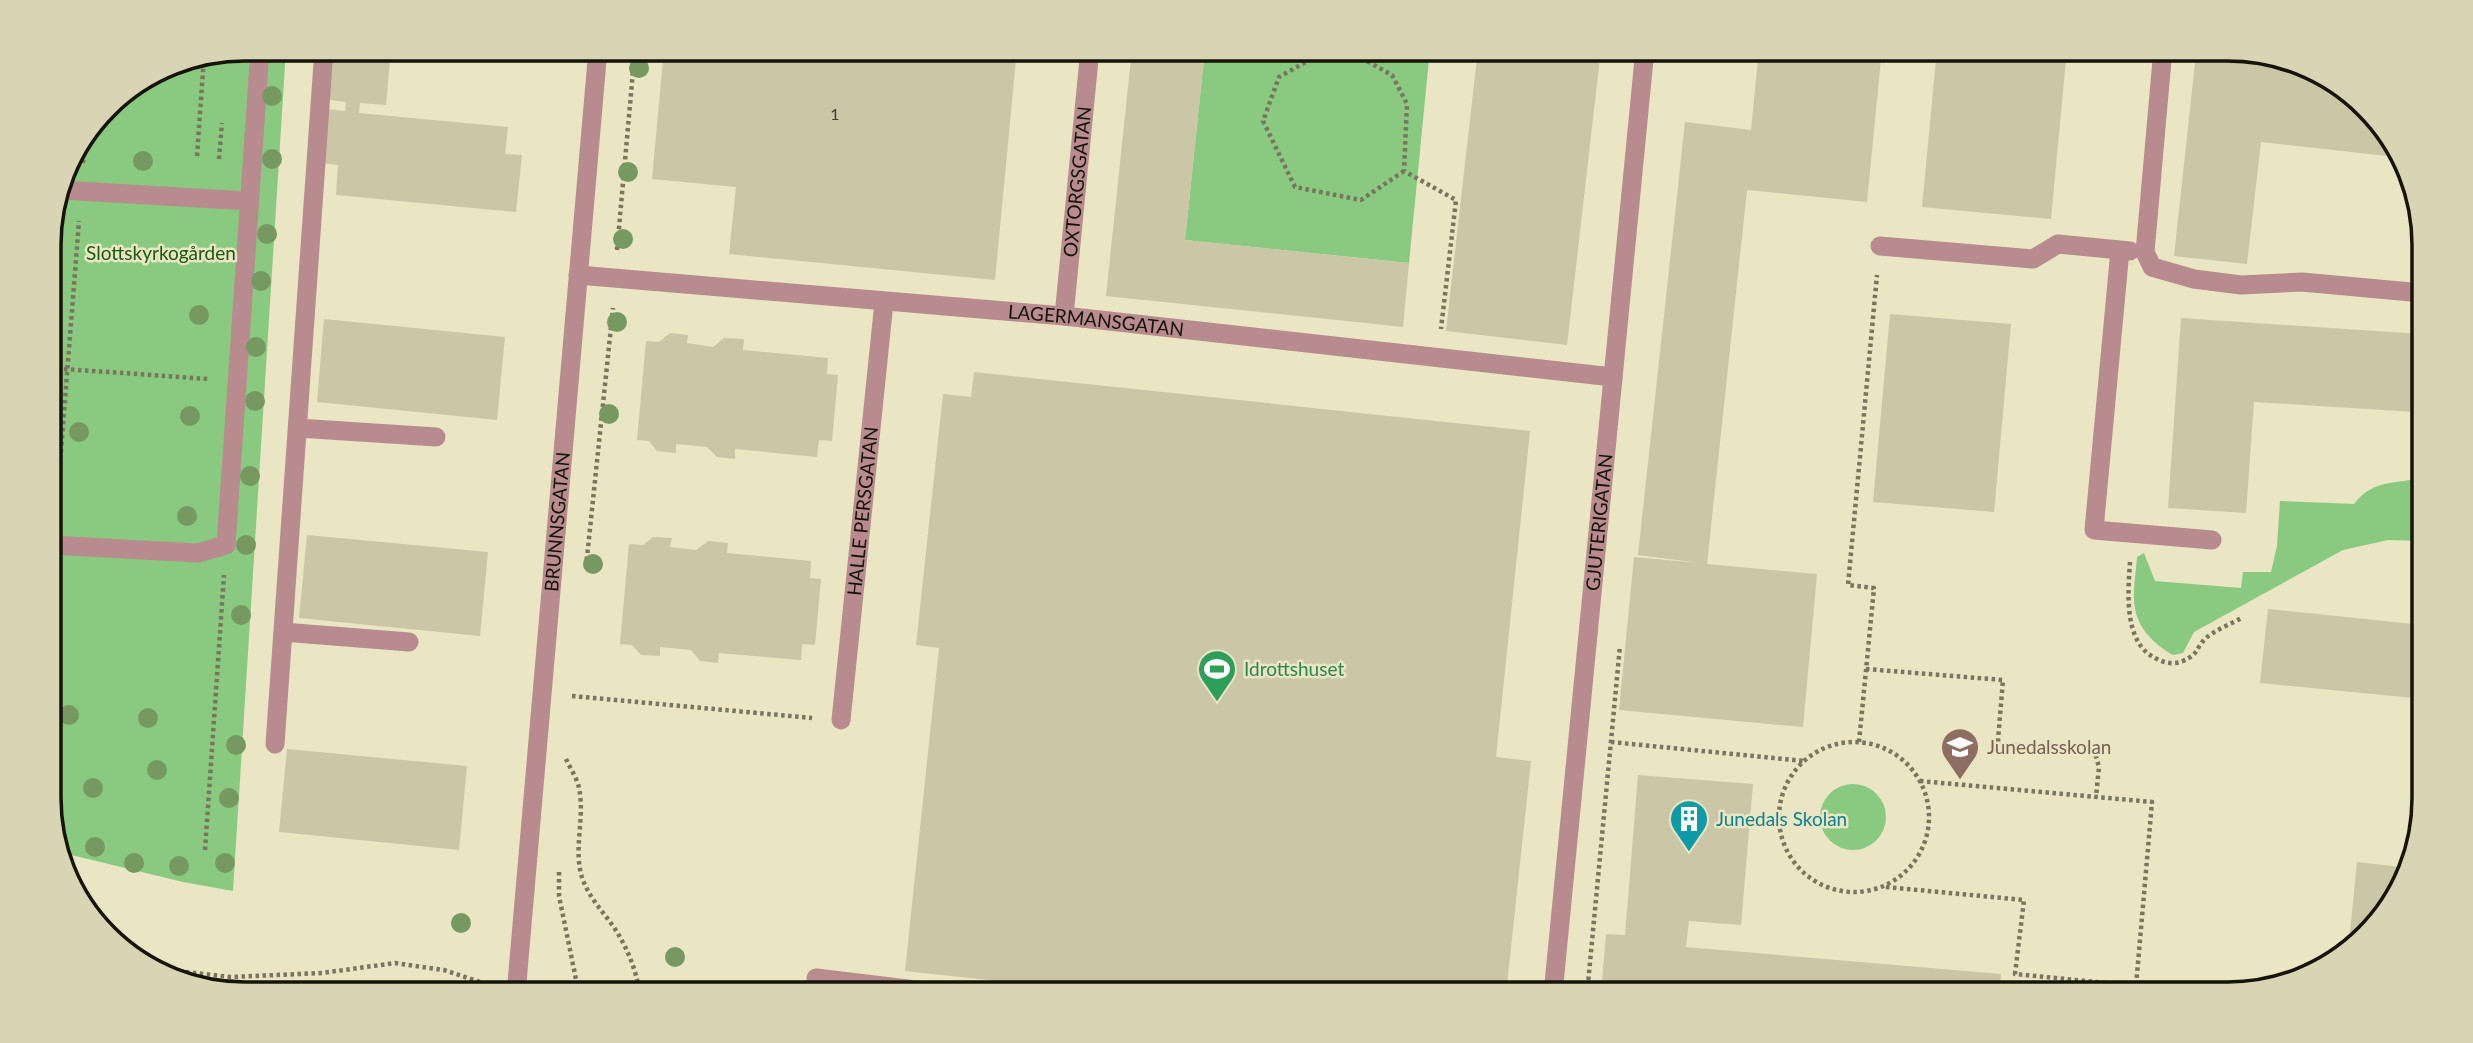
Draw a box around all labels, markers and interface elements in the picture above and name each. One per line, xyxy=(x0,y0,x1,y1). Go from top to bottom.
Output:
house number: 1 xyxy=(830,104,840,123)
street label: OXTORGSGATAN xyxy=(1058,105,1095,258)
park label: Slottskyrkogården xyxy=(86,241,236,264)
street label: LAGERMANSGATAN xyxy=(1007,299,1185,340)
street label: HALLE PERSGATAN xyxy=(842,425,882,597)
street label: BRUNNSGATAN xyxy=(539,451,574,592)
street label: GJUTERIGATAN xyxy=(1580,452,1617,592)
sports icon: Idrottshuset xyxy=(1196,648,1238,703)
place label: Idrottshuset xyxy=(1244,657,1344,680)
school or university icon: Junedalsskolan xyxy=(1939,726,1981,781)
place label: Junedalsskolan xyxy=(1987,735,2111,758)
building icon: Junedals Skolan xyxy=(1668,798,1710,853)
place label: Junedals Skolan xyxy=(1716,807,1847,830)

